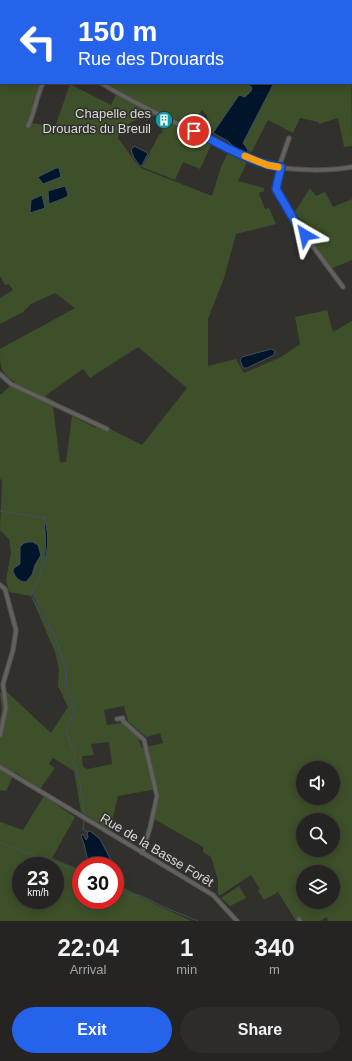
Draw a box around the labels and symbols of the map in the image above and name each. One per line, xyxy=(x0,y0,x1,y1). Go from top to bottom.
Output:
place label: Chapelle des Drouards du Breuil xyxy=(43,106,151,136)
building icon: Chapelle des Drouards du Breuil xyxy=(154,110,174,130)
pin xyxy=(177,114,211,148)
position arrow xyxy=(284,214,326,256)
street label: Rue de la Basse Forêt xyxy=(98,810,217,890)
speed limit sign: 30 xyxy=(72,857,124,909)

